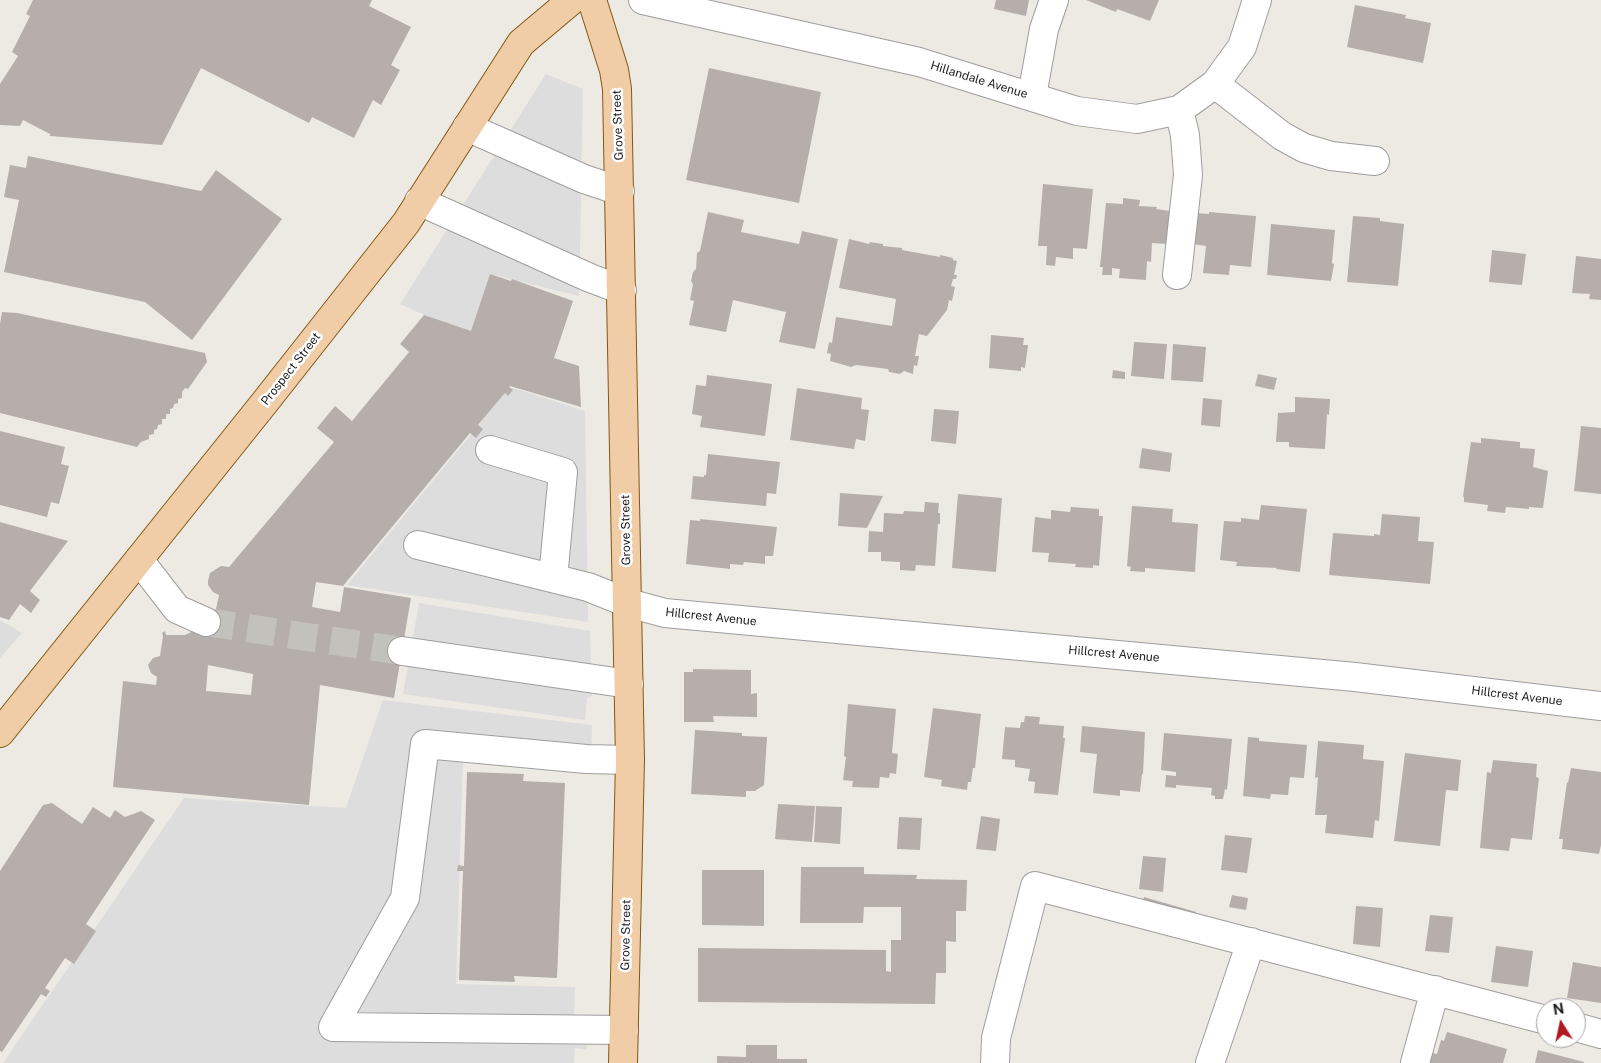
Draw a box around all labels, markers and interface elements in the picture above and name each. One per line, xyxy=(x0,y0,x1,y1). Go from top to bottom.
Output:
street label: Hillandale Avenue xyxy=(929,58,1029,102)
street label: Grove Street xyxy=(610,89,626,161)
street label: Prospect Street xyxy=(258,330,324,408)
street label: Grove Street xyxy=(618,495,634,565)
street label: Hillcrest Avenue xyxy=(665,605,757,629)
street label: Hillcrest Avenue xyxy=(1068,643,1160,665)
street label: Hillcrest Avenue xyxy=(1471,683,1563,709)
street label: Grove Street xyxy=(618,900,634,970)
north arrow xyxy=(1536,998,1586,1048)
text: N xyxy=(1552,1000,1565,1018)

